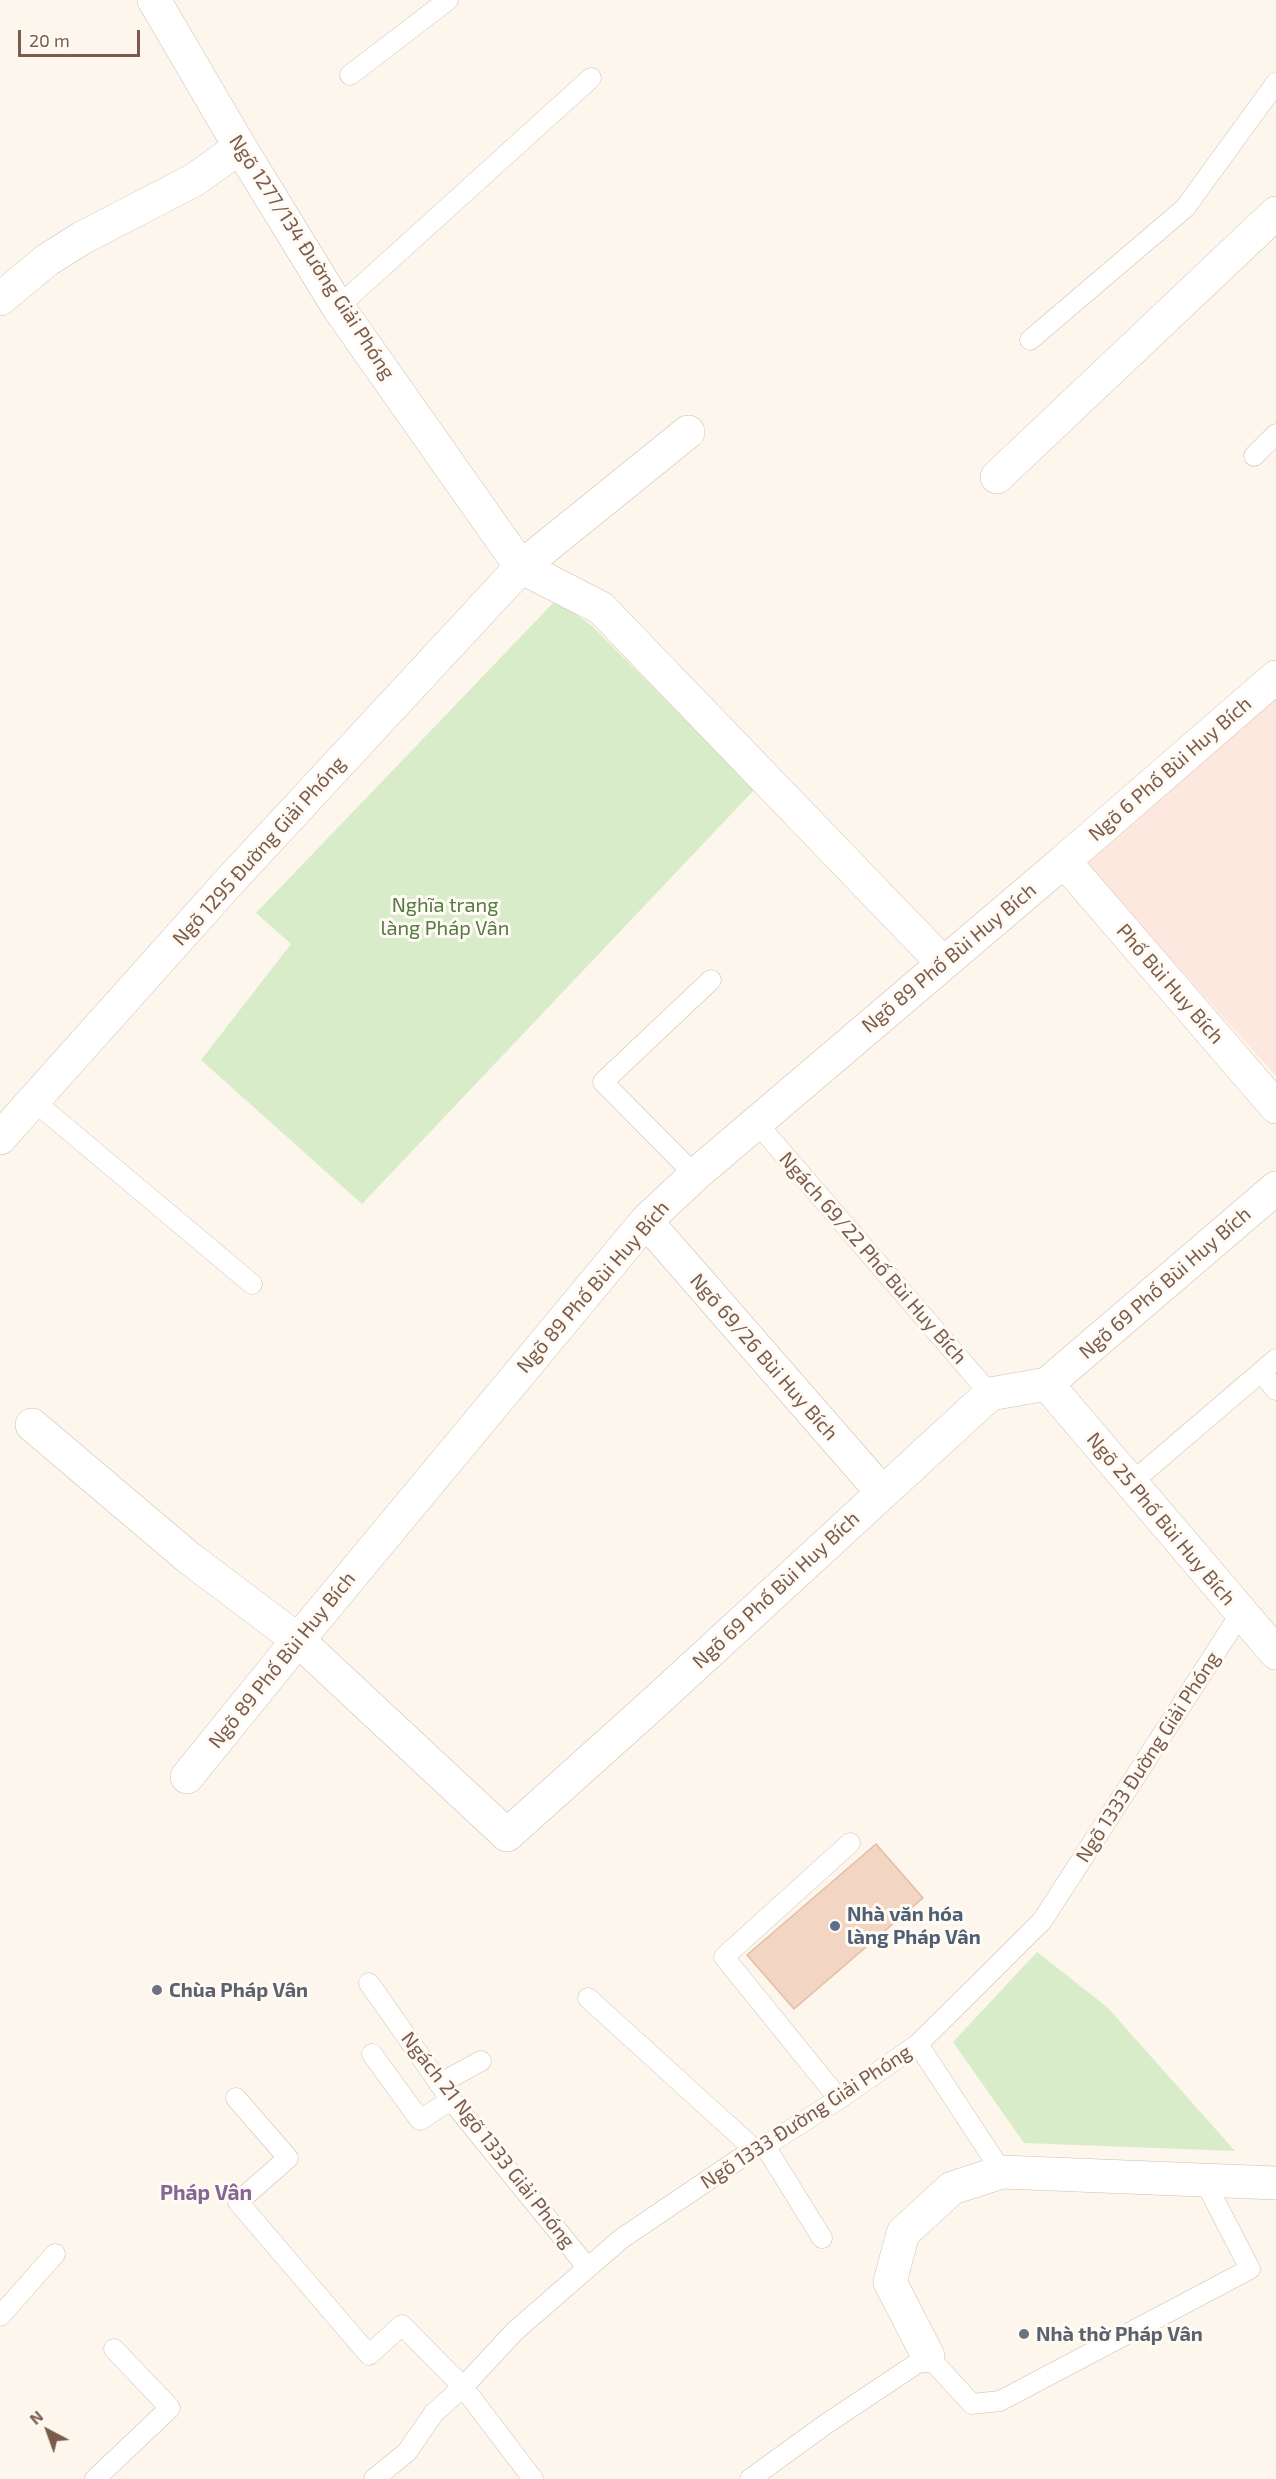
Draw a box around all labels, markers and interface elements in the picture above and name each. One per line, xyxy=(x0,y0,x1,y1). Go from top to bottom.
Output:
scale bar xyxy=(21,18,142,56)
text: 20 m xyxy=(29,29,70,51)
street label: Ngõ 1277/134 Đường Giải Phóng xyxy=(224,130,400,384)
street label: Ngõ 6 Phố Bùi Huy Bích xyxy=(1084,692,1256,846)
street label: Ngõ 1295 Đường Giải Phóng xyxy=(168,751,350,951)
street label: Ngõ 89 Phố Bùi Huy Bích xyxy=(857,878,1041,1038)
park label: Nghĩa trang làng Pháp Vân xyxy=(381,893,509,940)
street label: Phố Bùi Huy Bích xyxy=(1111,919,1229,1049)
street label: Ngách 69/22 Phố Bùi Huy Bích xyxy=(774,1147,972,1369)
street label: Ngõ 89 Phố Bùi Huy Bích xyxy=(512,1196,674,1378)
street label: Ngõ 69 Phố Bùi Huy Bích xyxy=(1074,1202,1256,1364)
street label: Ngõ 69/26 Bùi Huy Bích xyxy=(685,1269,843,1445)
street label: Ngõ 25 Phố Bùi Huy Bích xyxy=(1082,1428,1240,1610)
street label: Ngõ 69 Phố Bùi Huy Bích xyxy=(688,1506,864,1674)
street label: Ngõ 89 Phố Bùi Huy Bích xyxy=(203,1567,361,1753)
street label: Ngõ 1333 Đường Giải Phóng xyxy=(1071,1647,1225,1867)
place label: Nhà văn hóa làng Pháp Vân xyxy=(847,1902,981,1949)
marker: Nhà văn hóa làng Pháp Vân xyxy=(828,1919,842,1933)
place label: Chùa Pháp Vân xyxy=(169,1978,308,2002)
marker: Chùa Pháp Vân xyxy=(150,1983,164,1997)
street label: Ngách 21 Ngõ 1333 Giải Phóng xyxy=(396,2027,580,2253)
street label: Ngõ 1333 Đường Giải Phóng xyxy=(696,2040,916,2194)
district label: Pháp Vân xyxy=(160,2180,252,2206)
place label: Nhà thờ Pháp Vân xyxy=(1036,2322,1203,2346)
marker: Nhà thờ Pháp Vân xyxy=(1017,2327,1031,2341)
north arrow xyxy=(18,2401,78,2461)
text: N xyxy=(25,2406,46,2428)

